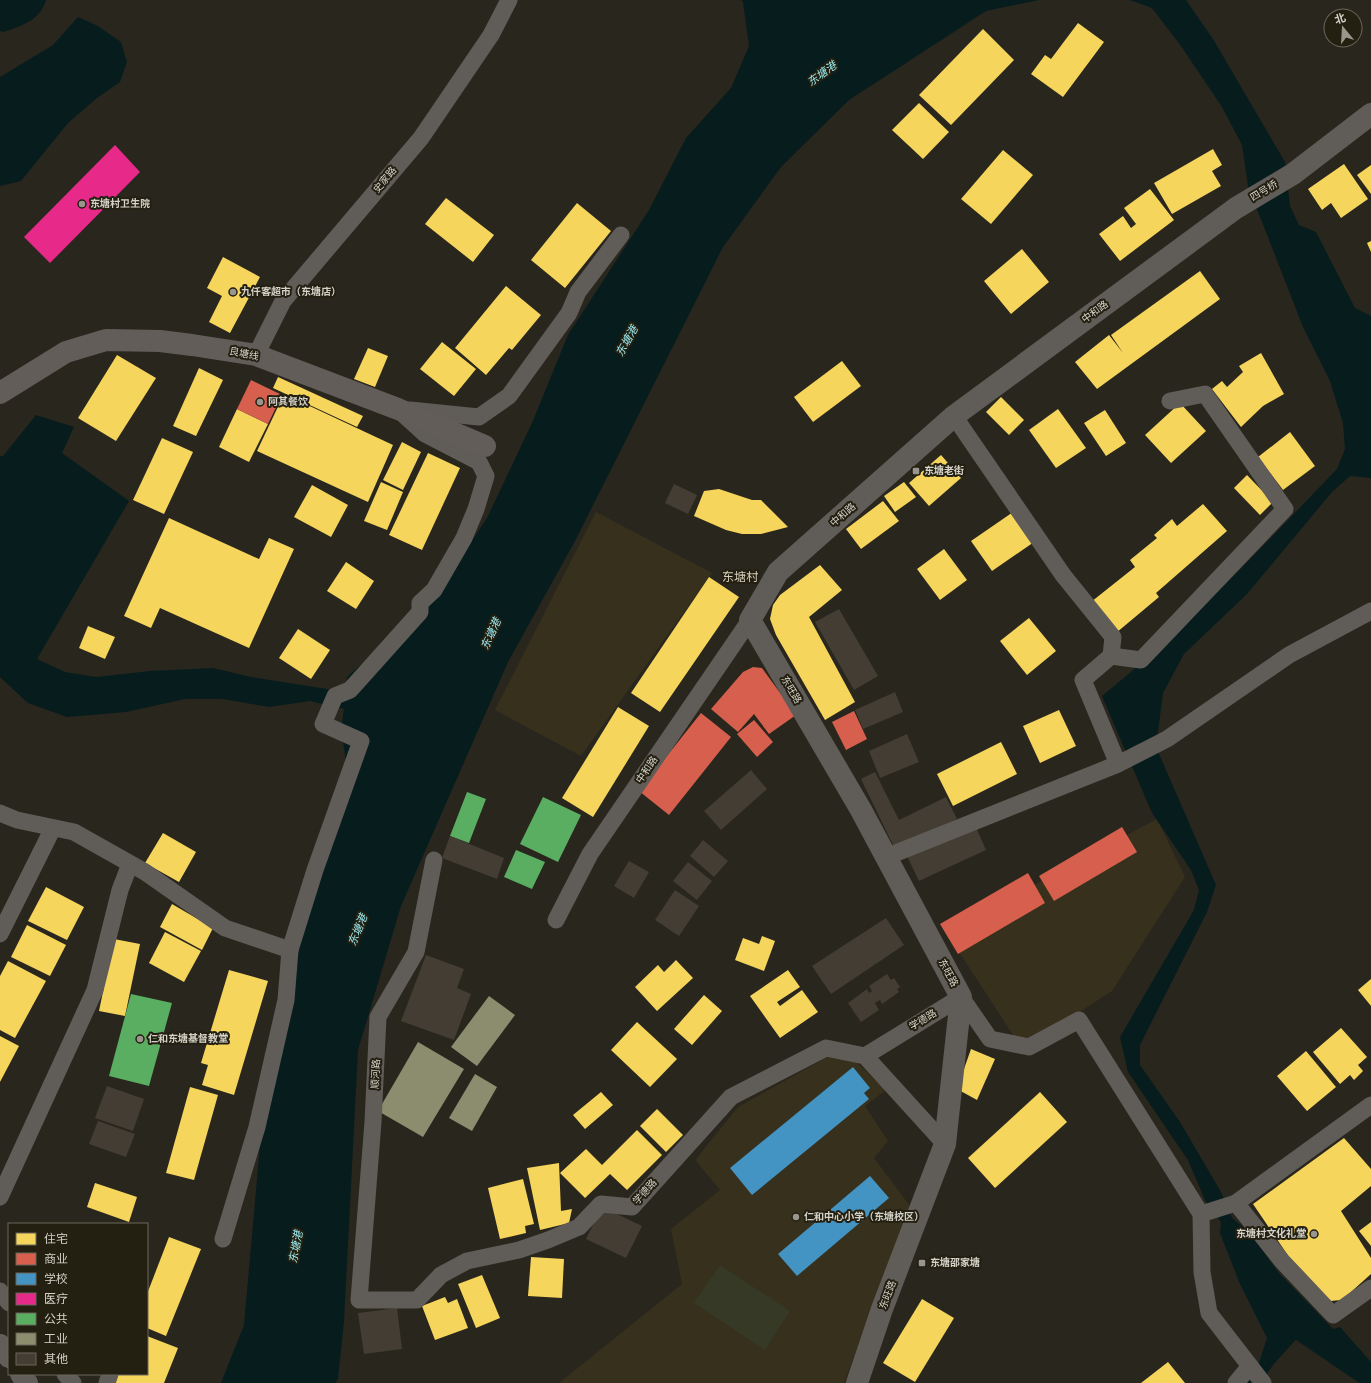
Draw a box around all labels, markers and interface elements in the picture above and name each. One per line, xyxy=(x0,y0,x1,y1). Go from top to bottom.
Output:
north arrow xyxy=(1323,8,1363,48)
text: 北 xyxy=(1333,10,1348,28)
water label: 东塘港 xyxy=(804,57,841,90)
street label: 史家路 xyxy=(370,164,400,196)
street label: 四号桥 xyxy=(1248,177,1280,205)
place label: 东塘村卫生院 xyxy=(90,197,150,211)
marker: 东塘村卫生院 xyxy=(77,199,87,209)
place label: 九仟客超市（东塘店） xyxy=(241,285,341,299)
marker: 九仟客超市（东塘店） xyxy=(228,287,238,297)
street label: 中和路 xyxy=(1079,298,1111,326)
water label: 东塘港 xyxy=(612,321,643,359)
street label: 良塘线 xyxy=(228,344,260,364)
place label: 阿其餐饮 xyxy=(268,395,309,409)
marker: 阿其餐饮 xyxy=(255,397,265,407)
place label: 东塘老街 xyxy=(924,464,964,478)
marker: 东塘老街 xyxy=(911,466,921,476)
street label: 中和路 xyxy=(827,500,859,530)
district label: 东塘村 xyxy=(722,569,759,586)
water label: 东塘港 xyxy=(477,614,505,652)
street label: 东旺路 xyxy=(777,674,805,706)
street label: 中和路 xyxy=(633,754,661,786)
water label: 东塘港 xyxy=(345,910,372,948)
street label: 东旺路 xyxy=(935,956,961,990)
street label: 学德路 xyxy=(907,1006,939,1034)
place label: 仁和东塘基督教堂 xyxy=(148,1032,228,1046)
marker: 仁和东塘基督教堂 xyxy=(135,1034,145,1044)
street label: 顺河路 xyxy=(368,1059,384,1089)
street label: 学德路 xyxy=(630,1176,660,1208)
place label: 仁和中心小学（东塘校区） xyxy=(804,1210,924,1224)
marker: 仁和中心小学（东塘校区） xyxy=(791,1212,801,1222)
legend xyxy=(8,1223,148,1375)
water label: 东塘港 xyxy=(286,1227,307,1265)
place label: 东塘村文化礼堂 xyxy=(1236,1227,1306,1241)
marker: 东塘村文化礼堂 xyxy=(1309,1229,1319,1239)
text: 住宅 xyxy=(44,1231,68,1248)
text: 商业 xyxy=(44,1251,68,1268)
place label: 东塘邵家塘 xyxy=(930,1256,980,1270)
marker: 东塘邵家塘 xyxy=(917,1258,927,1268)
text: 学校 xyxy=(44,1271,68,1288)
street label: 东旺路 xyxy=(876,1278,900,1312)
text: 医疗 xyxy=(44,1291,68,1308)
text: 公共 xyxy=(44,1311,68,1328)
text: 工业 xyxy=(44,1331,68,1348)
text: 其他 xyxy=(44,1351,68,1368)

